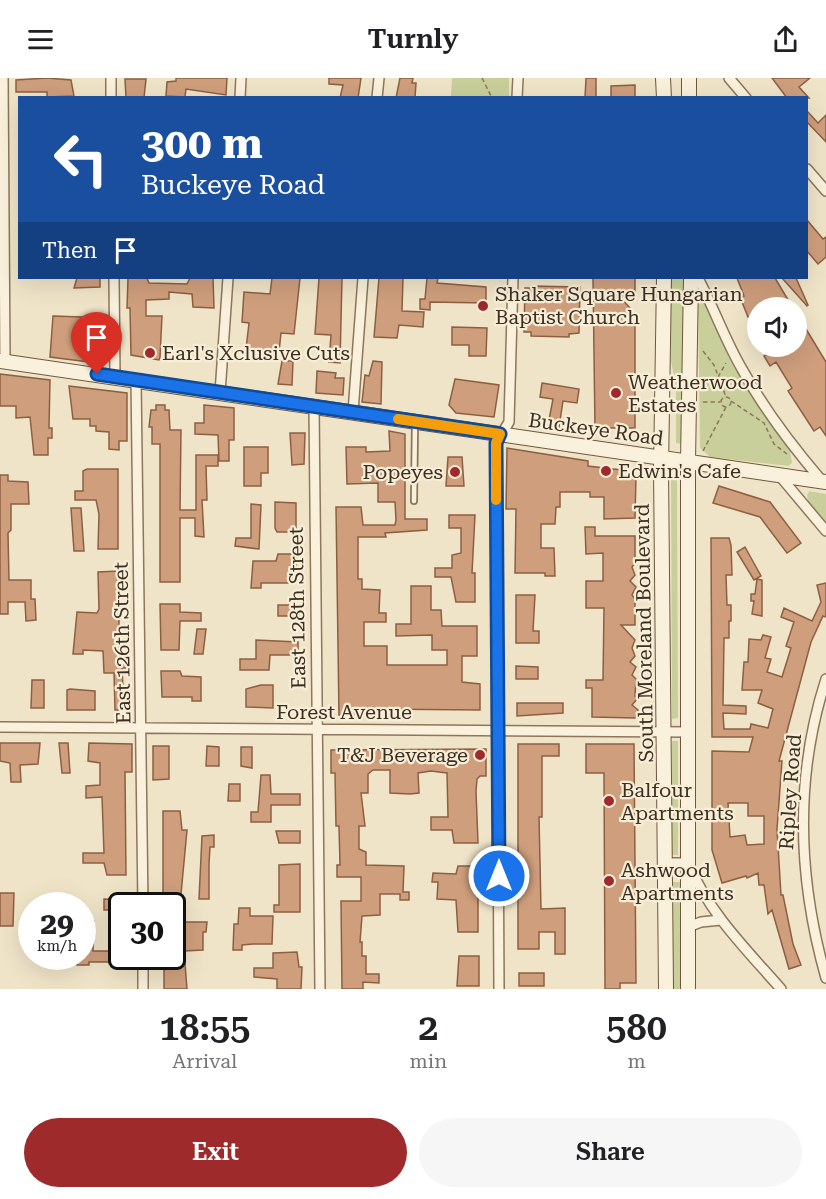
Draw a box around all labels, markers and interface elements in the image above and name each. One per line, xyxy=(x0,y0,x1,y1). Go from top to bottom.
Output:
icon: menu xyxy=(24,23,57,56)
text: Turnly xyxy=(368,23,458,55)
icon: share xyxy=(769,23,802,56)
text: 300 m xyxy=(141,119,263,168)
icon: left xyxy=(42,120,120,198)
text: Buckeye Road xyxy=(141,169,325,201)
icon: arrive xyxy=(109,234,142,267)
text: Then xyxy=(42,238,97,263)
place label: Shaker Square Hungarian Baptist Church xyxy=(495,282,743,329)
map controls xyxy=(747,297,807,357)
button: sound xyxy=(747,297,807,357)
marker: Shaker Square Hungarian Baptist Church xyxy=(476,299,490,313)
pin xyxy=(71,312,122,374)
icon: arrive xyxy=(80,321,113,354)
place label: Earl's Xclusive Cuts xyxy=(162,341,350,365)
marker: Earl's Xclusive Cuts xyxy=(143,346,157,360)
place label: Weatherwood Estates xyxy=(628,370,763,417)
marker: Weatherwood Estates xyxy=(609,386,623,400)
street label: Buckeye Road xyxy=(527,408,665,450)
place label: Edwin's Cafe xyxy=(618,459,741,483)
place label: Popeyes xyxy=(363,460,443,484)
marker: Edwin's Cafe xyxy=(599,464,613,478)
marker: Popeyes xyxy=(448,465,462,479)
street label: South Moreland Boulevard xyxy=(630,503,658,763)
street label: East 128th Street xyxy=(284,526,310,689)
street label: East 126th Street xyxy=(109,561,135,724)
street label: Forest Avenue xyxy=(276,700,412,724)
street label: Ripley Road xyxy=(774,733,806,851)
place label: T&J Beverage xyxy=(337,743,468,767)
marker: T&J Beverage xyxy=(473,748,487,762)
place label: Balfour Apartments xyxy=(621,778,734,825)
marker: Balfour Apartments xyxy=(602,794,616,808)
position arrow xyxy=(467,844,531,908)
place label: Ashwood Apartments xyxy=(621,858,734,905)
marker: Ashwood Apartments xyxy=(602,874,616,888)
speed limit sign: 30 xyxy=(108,892,186,970)
text: 29 xyxy=(40,906,74,941)
text: km/h xyxy=(37,937,77,955)
text: 18:55 xyxy=(159,1007,250,1049)
text: 2 xyxy=(418,1007,438,1049)
text: 580 xyxy=(606,1007,667,1049)
text: Arrival xyxy=(172,1049,237,1073)
text: min xyxy=(410,1049,447,1073)
text: m xyxy=(627,1049,646,1073)
button: Exit xyxy=(24,1118,407,1187)
button: Share xyxy=(419,1118,802,1187)

